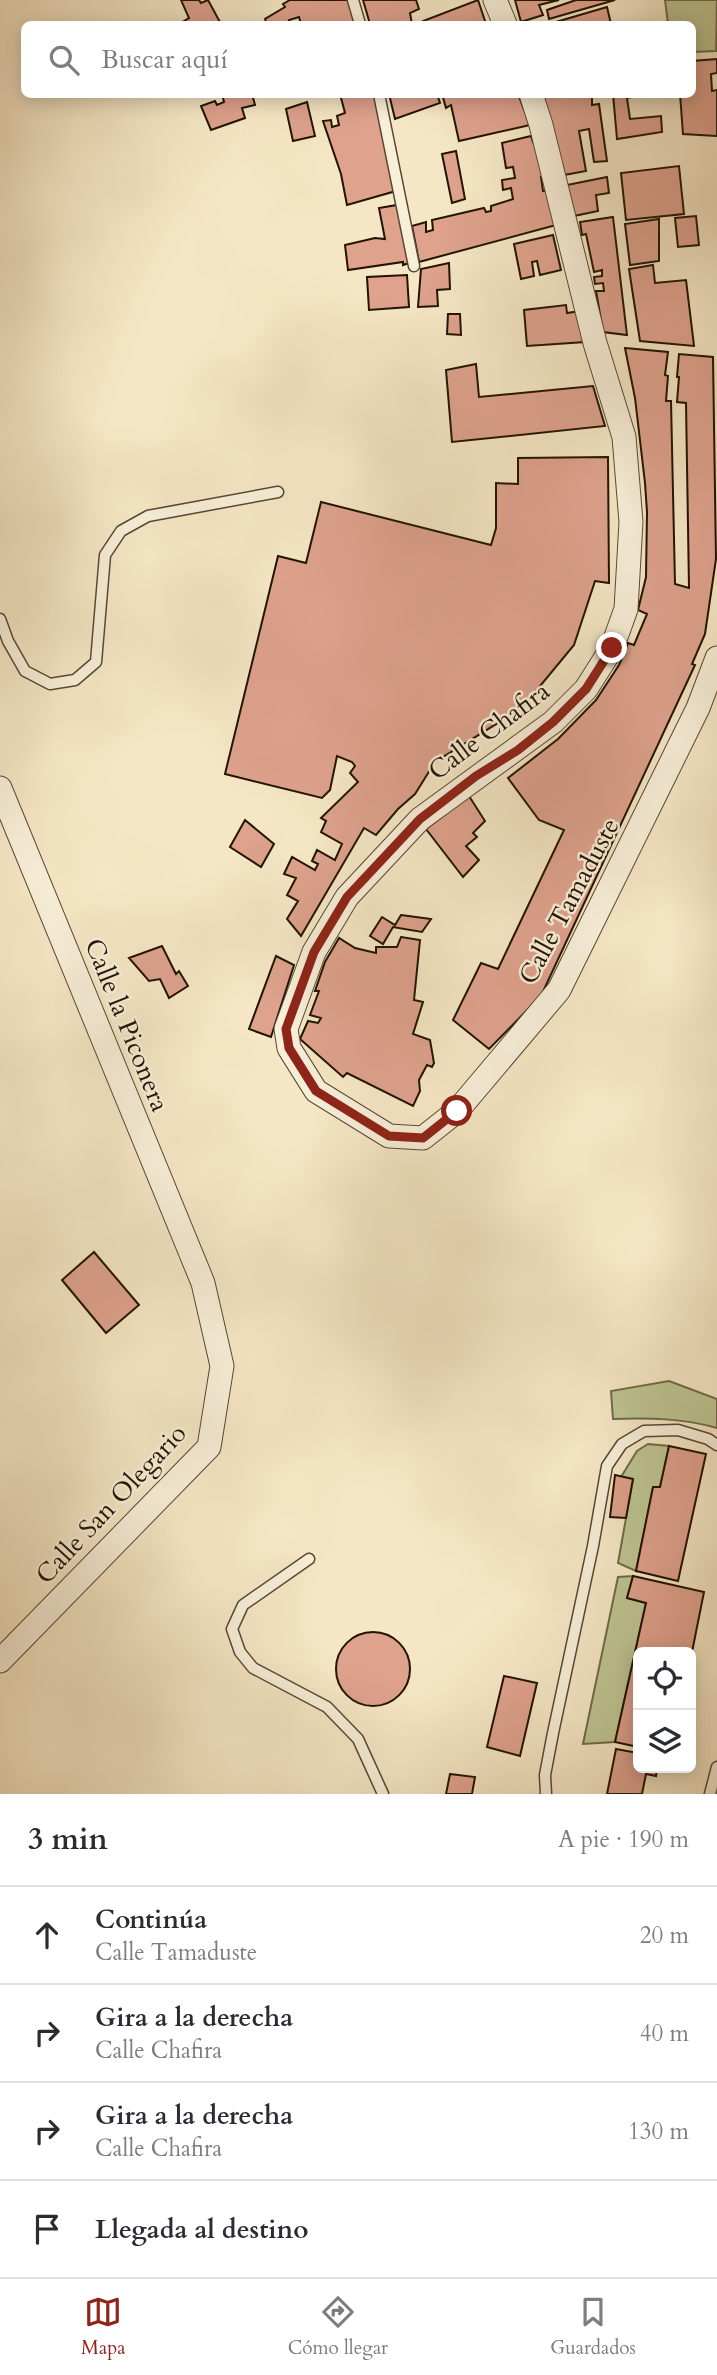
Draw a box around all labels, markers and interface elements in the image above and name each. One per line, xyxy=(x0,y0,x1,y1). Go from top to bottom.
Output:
search box xyxy=(21,21,696,98)
icon: search xyxy=(45,41,83,79)
text: Buscar aquí xyxy=(101,42,228,77)
route end xyxy=(596,632,627,663)
street label: Calle Chafira xyxy=(421,674,557,788)
street label: Calle Tamaduste xyxy=(510,812,628,990)
street label: Calle la Piconera xyxy=(76,933,178,1117)
route start xyxy=(441,1095,472,1126)
street label: Calle San Olegario xyxy=(28,1416,194,1592)
map controls xyxy=(633,1647,696,1773)
button: locate xyxy=(633,1647,696,1710)
button: layers xyxy=(633,1710,696,1773)
text: 3 min xyxy=(28,1819,108,1860)
text: A pie · 190 m xyxy=(558,1824,689,1855)
text: Continúa xyxy=(95,1902,207,1937)
icon: ahead xyxy=(28,1916,66,1954)
text: 20 m xyxy=(640,1920,689,1951)
text: Calle Tamaduste xyxy=(95,1937,257,1968)
text: Gira a la derecha xyxy=(95,2000,293,2035)
icon: right xyxy=(28,2014,66,2052)
text: 40 m xyxy=(640,2018,689,2049)
text: Calle Chafira xyxy=(95,2035,222,2066)
text: Gira a la derecha xyxy=(95,2098,293,2133)
icon: right xyxy=(28,2112,66,2150)
text: 130 m xyxy=(628,2116,689,2147)
text: Calle Chafira xyxy=(95,2133,222,2164)
icon: arrive xyxy=(28,2210,66,2248)
text: Llegada al destino xyxy=(95,2212,309,2247)
tab: Mapa xyxy=(81,2293,126,2361)
tab: Cómo llegar xyxy=(288,2293,388,2361)
tab: Guardados xyxy=(550,2293,636,2361)

